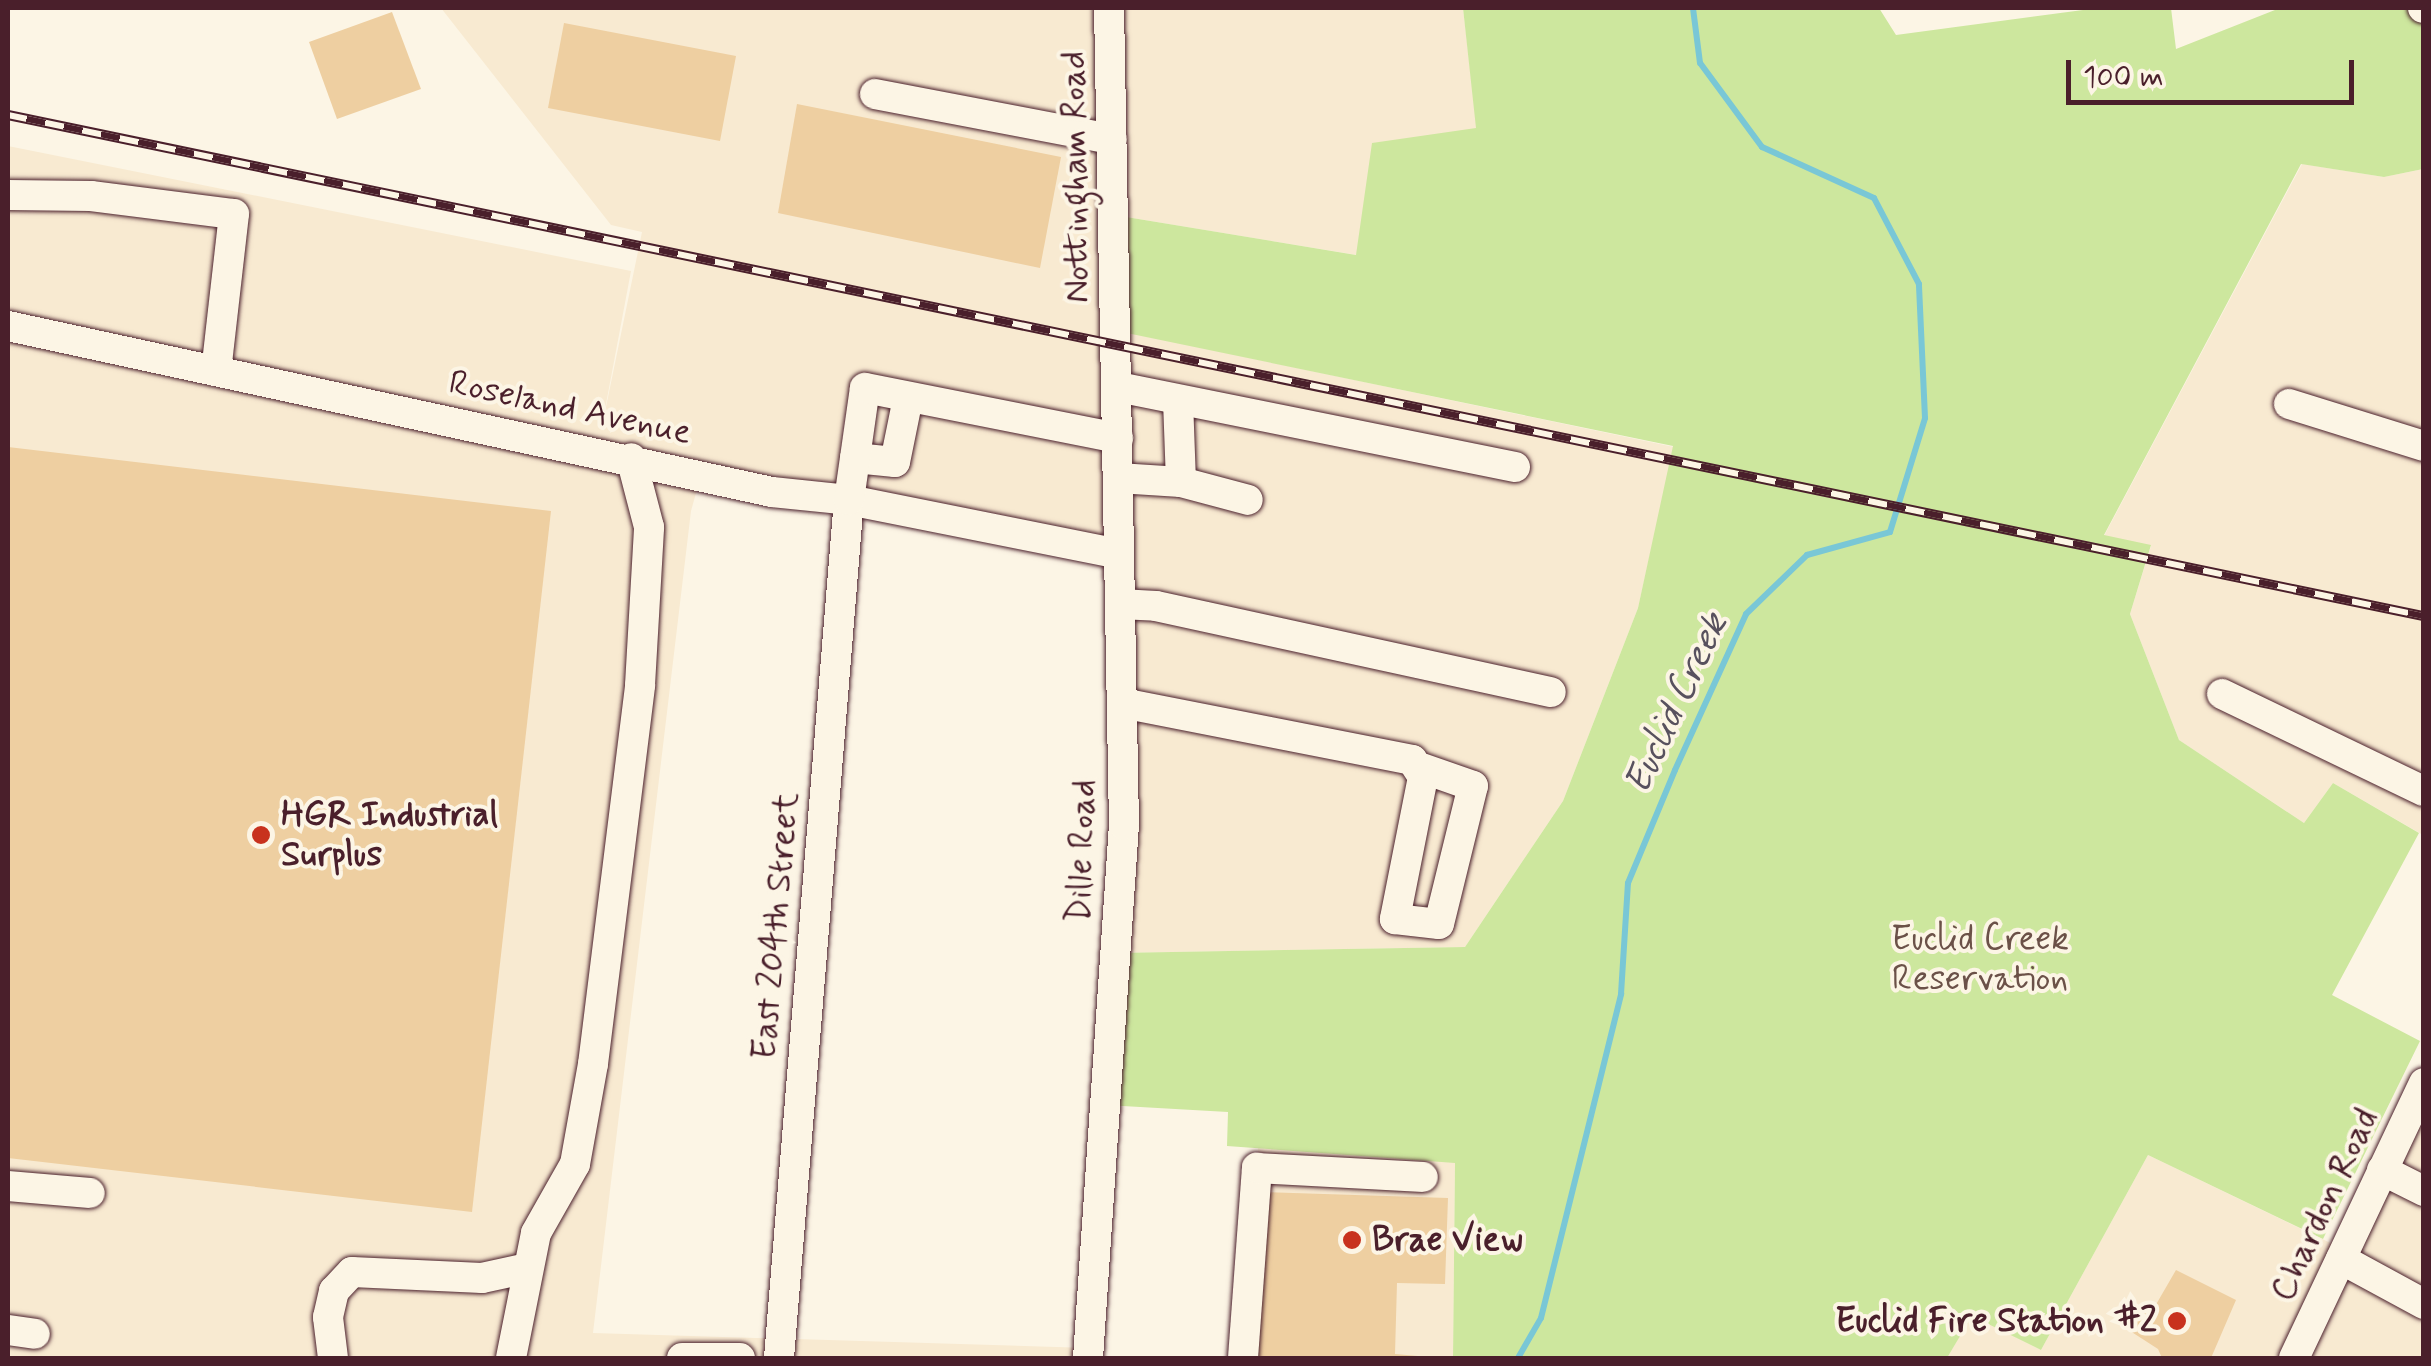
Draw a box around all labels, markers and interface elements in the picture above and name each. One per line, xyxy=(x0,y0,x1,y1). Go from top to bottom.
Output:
scale bar xyxy=(2071,40,2358,102)
street label: Nottingham Road xyxy=(1053,50,1099,304)
text: 100 m xyxy=(2083,58,2164,97)
street label: Roseland Avenue xyxy=(444,362,696,454)
water label: Euclid Creek xyxy=(1615,606,1739,802)
street label: Dille Road xyxy=(1059,778,1105,924)
street label: East 204th Street xyxy=(743,791,809,1061)
place label: HGR Industrial Surplus xyxy=(281,794,498,876)
marker: HGR Industrial Surplus xyxy=(250,824,272,846)
park label: Euclid Creek Reservation xyxy=(1890,918,2070,1000)
street label: Chardon Road xyxy=(2262,1103,2388,1307)
place label: Brae View xyxy=(1372,1219,1521,1261)
marker: Brae View xyxy=(1341,1229,1363,1251)
place label: Euclid Fire Station #2 xyxy=(1842,1300,2157,1342)
marker: Euclid Fire Station #2 xyxy=(2166,1310,2188,1332)

